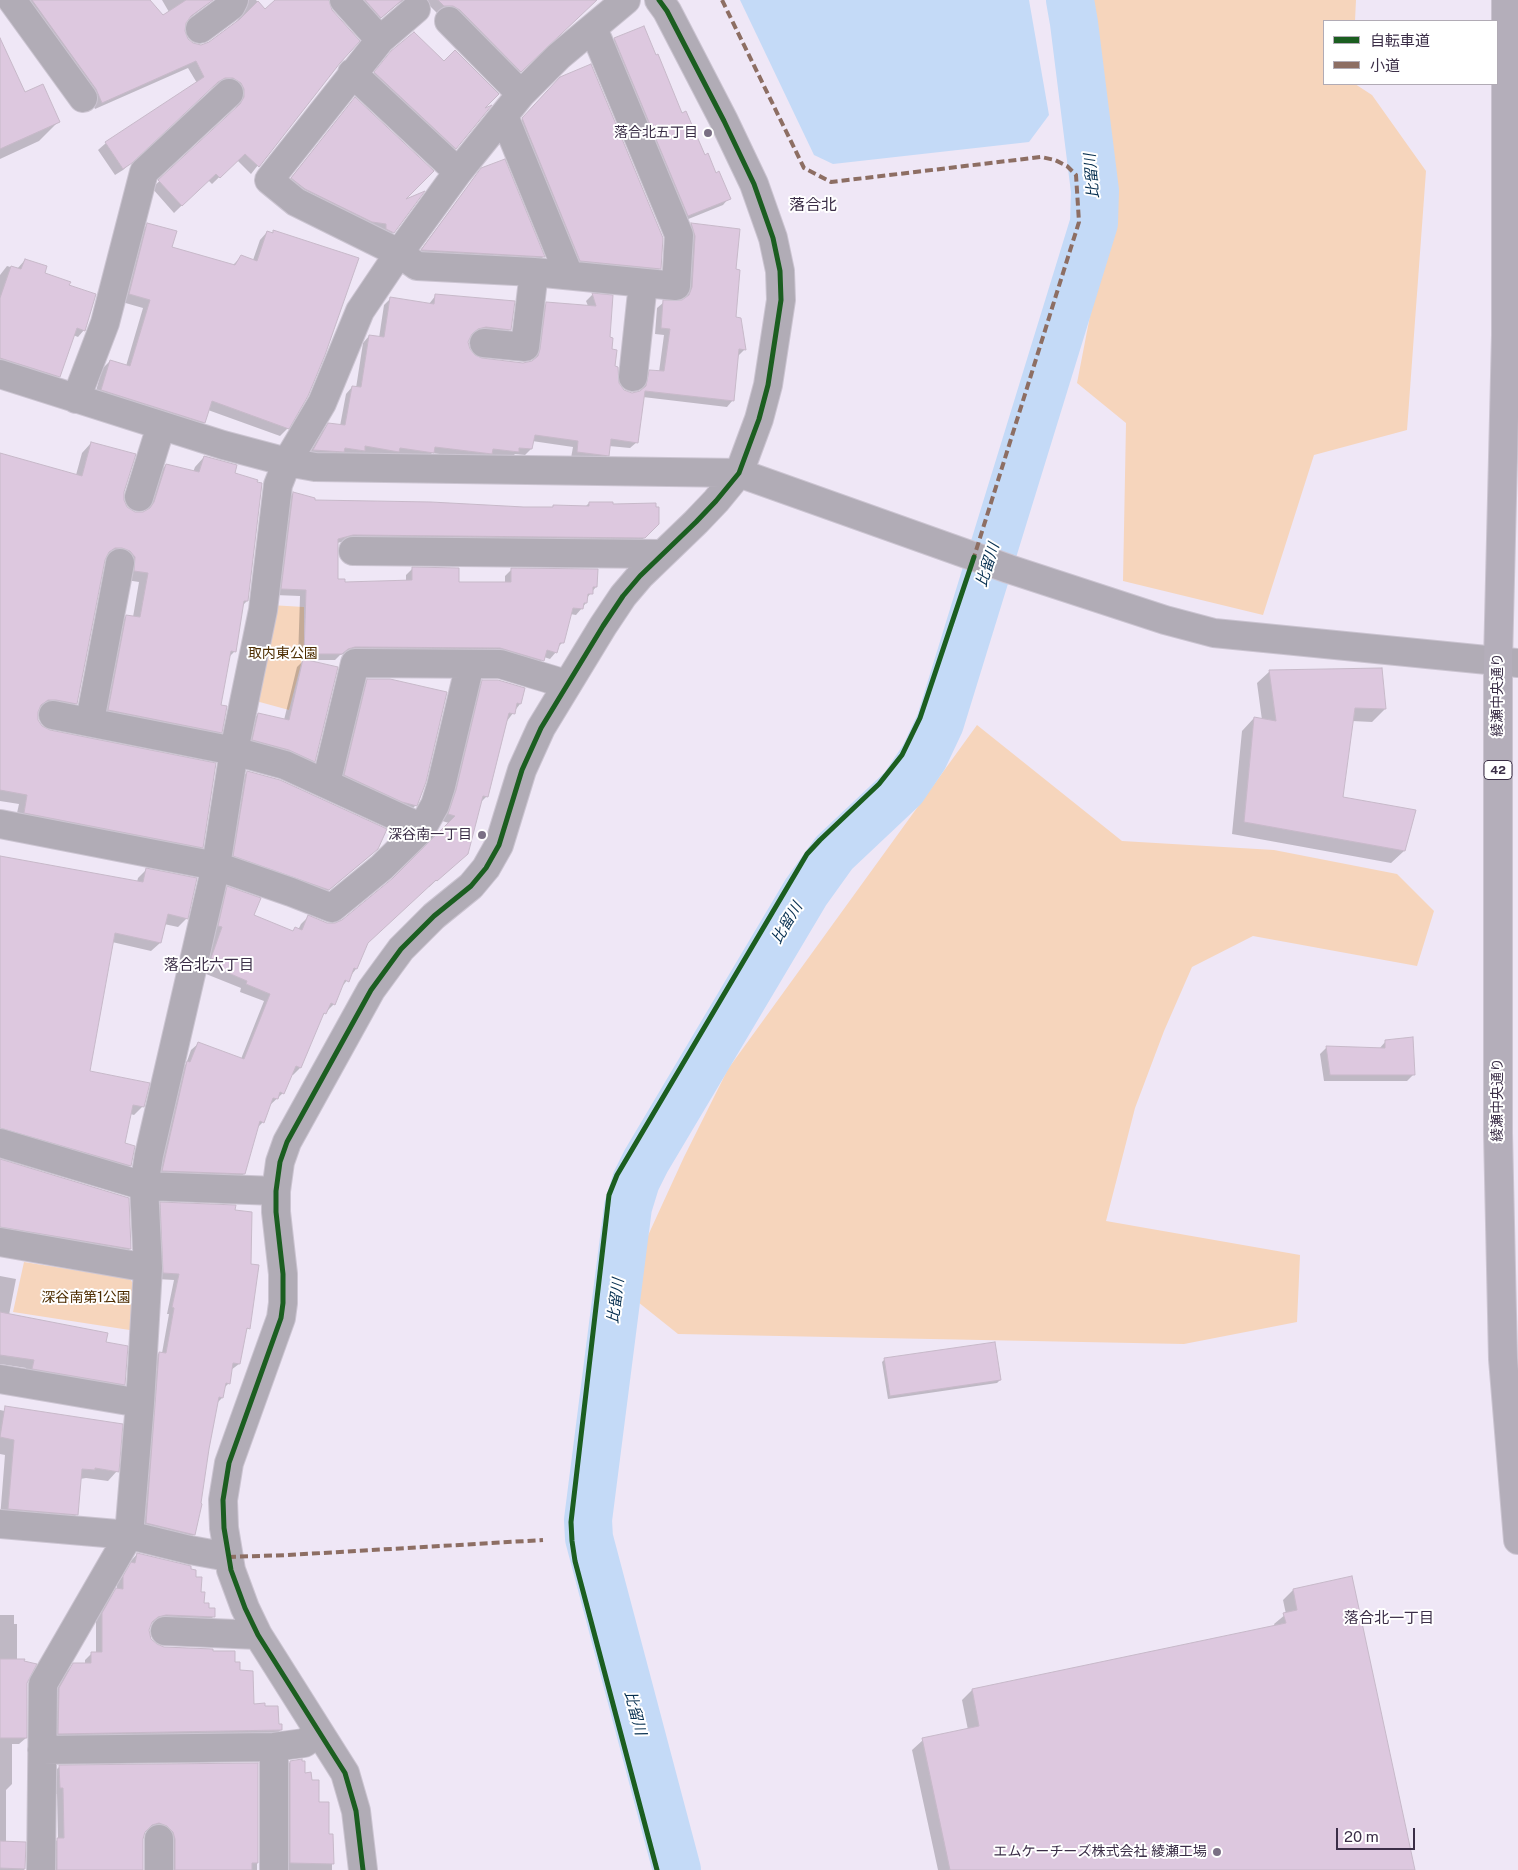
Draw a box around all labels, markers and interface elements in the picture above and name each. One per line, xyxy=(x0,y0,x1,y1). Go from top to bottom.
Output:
legend xyxy=(1323,20,1498,85)
text: 自転車道 xyxy=(1370,32,1430,49)
text: 小道 xyxy=(1370,57,1400,74)
place label: 落合北五丁目 xyxy=(614,125,698,141)
marker: 落合北五丁目 xyxy=(702,127,714,139)
water label: 比留川 xyxy=(1081,153,1103,199)
district label: 落合北 xyxy=(789,195,837,215)
water label: 比留川 xyxy=(973,541,1003,589)
park label: 取内東公園 xyxy=(248,646,318,662)
street label: 綾瀬中央通り xyxy=(1490,653,1506,737)
road number: 42 xyxy=(1484,760,1512,780)
place label: 深谷南一丁目 xyxy=(388,827,472,843)
marker: 深谷南一丁目 xyxy=(476,829,488,841)
water label: 比留川 xyxy=(768,899,806,947)
district label: 落合北六丁目 xyxy=(164,956,254,974)
street label: 綾瀬中央通り xyxy=(1490,1058,1506,1142)
water label: 比留川 xyxy=(604,1278,628,1324)
park label: 深谷南第1公園 xyxy=(41,1290,131,1306)
district label: 落合北一丁目 xyxy=(1344,1609,1434,1627)
water label: 比留川 xyxy=(620,1689,650,1737)
scale bar xyxy=(1338,1818,1417,1850)
text: 20 m xyxy=(1344,1828,1379,1845)
place label: エムケーチーズ株式会社 綾瀬工場 xyxy=(994,1844,1207,1860)
marker: エムケーチーズ株式会社 綾瀬工場 xyxy=(1211,1846,1223,1858)

